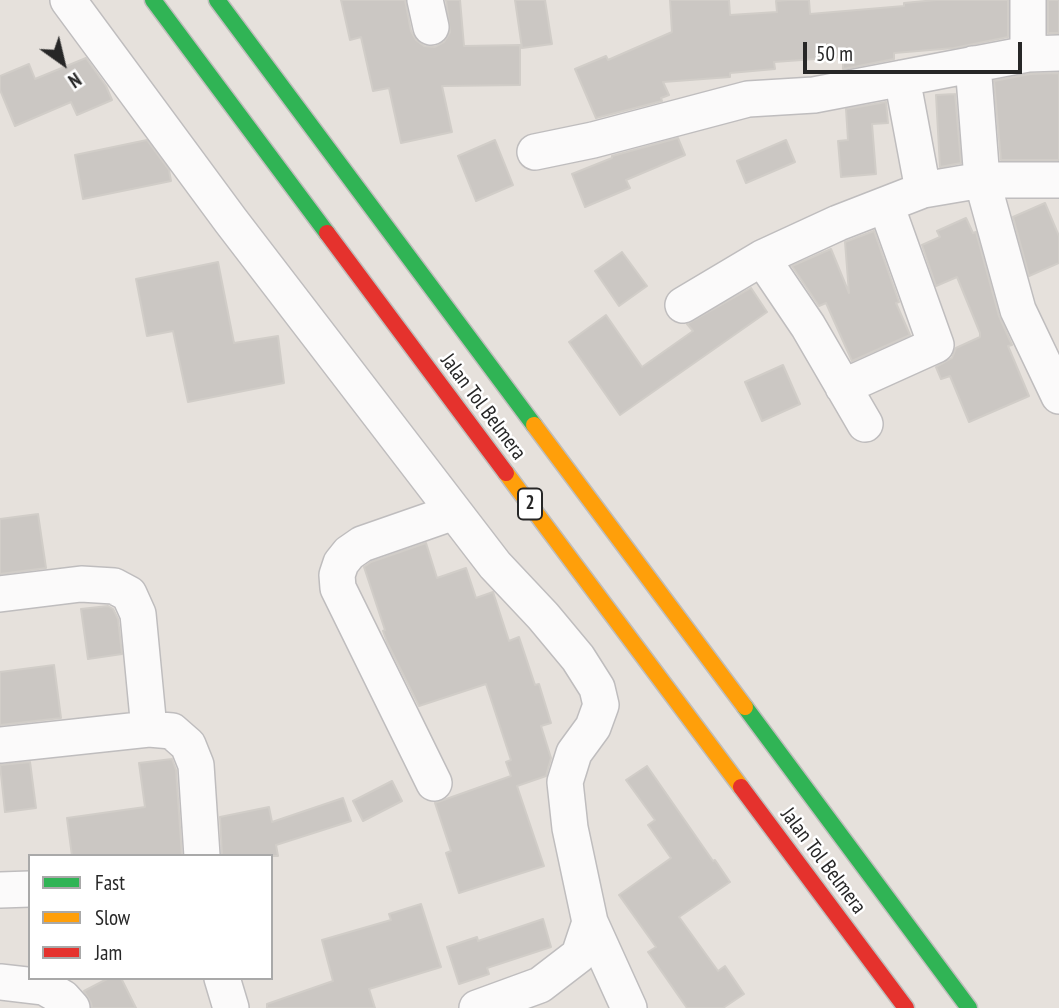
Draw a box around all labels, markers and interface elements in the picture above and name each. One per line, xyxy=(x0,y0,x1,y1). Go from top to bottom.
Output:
north arrow xyxy=(28,28,98,98)
scale bar xyxy=(807,28,1026,72)
text: 50 m xyxy=(816,40,853,67)
text: N xyxy=(64,68,86,93)
street label: Jalan Tol Belmera xyxy=(435,349,531,465)
road number: 2 xyxy=(518,489,542,520)
street label: Jalan Tol Belmera xyxy=(775,803,871,919)
legend xyxy=(28,854,273,980)
text: Fast xyxy=(95,869,125,896)
text: Slow xyxy=(95,904,130,931)
text: Jam xyxy=(95,939,122,966)

